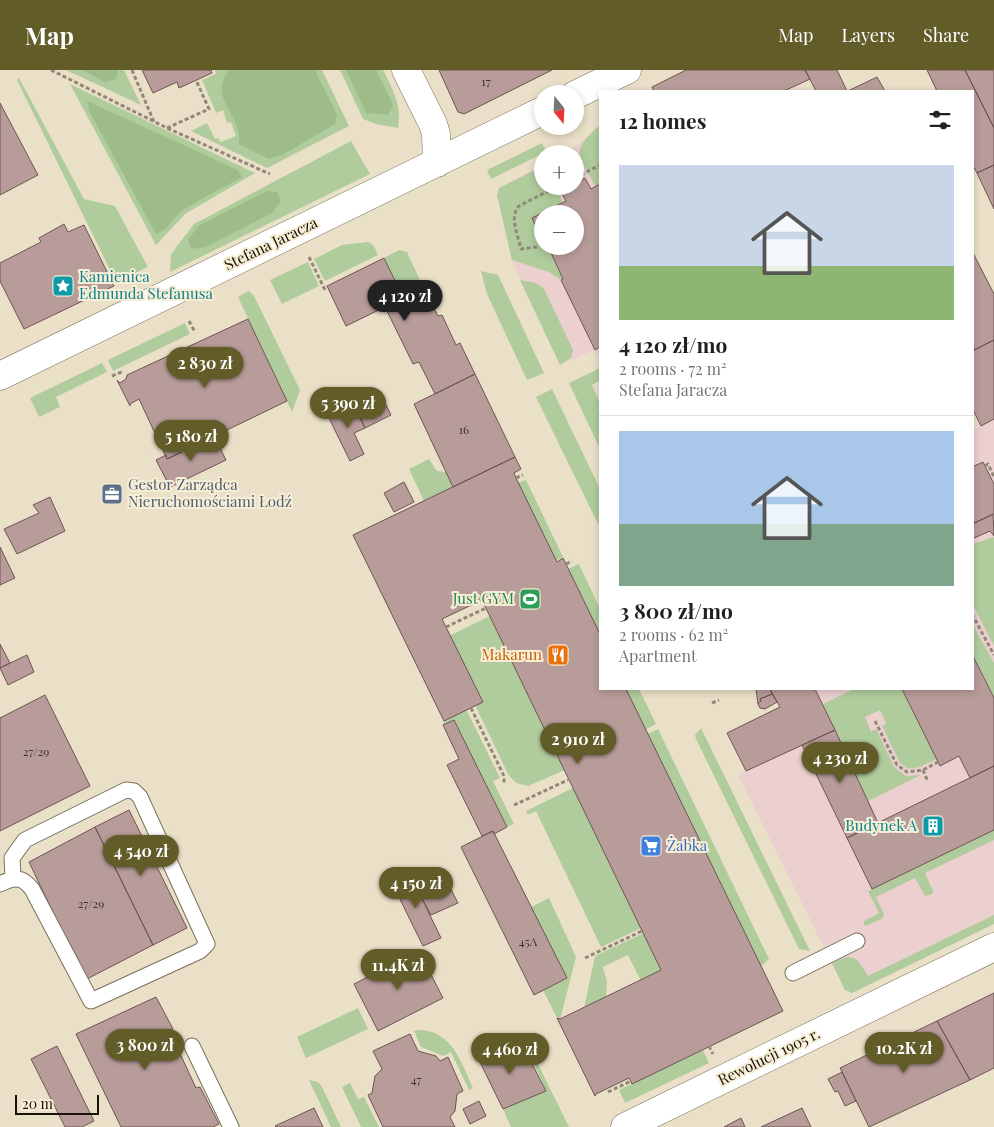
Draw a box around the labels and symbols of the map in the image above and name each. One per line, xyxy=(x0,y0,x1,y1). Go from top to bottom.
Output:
house number: 17 xyxy=(481,73,491,89)
north arrow xyxy=(534,85,584,135)
street label: Stefana Jaracza xyxy=(221,212,321,274)
place label: Kamienica Edmunda Stefanusa xyxy=(79,266,213,303)
place icon: Kamienica Edmunda Stefanusa xyxy=(51,274,75,298)
pin: 4 120 zł xyxy=(353,280,457,322)
pin: 2 830 zł xyxy=(153,346,257,389)
pin: 5 390 zł xyxy=(296,386,400,429)
pin: 5 180 zł xyxy=(139,420,243,462)
house number: 16 xyxy=(459,421,469,437)
place label: Gestor Zarządca Nieruchomościami Łodź xyxy=(128,474,292,511)
office icon: Gestor Zarządca Nieruchomościami Łodź xyxy=(100,482,124,506)
sports icon: Just GYM xyxy=(518,587,542,611)
place label: Just GYM xyxy=(452,588,514,608)
restaurant icon: Makarun xyxy=(546,643,570,667)
place label: Makarun xyxy=(482,644,542,664)
pin: 2 910 zł xyxy=(526,722,630,765)
pin: 4 230 zł xyxy=(788,742,892,784)
house number: 27/29 xyxy=(23,743,49,759)
building icon: Budynek A xyxy=(921,814,945,838)
place label: Budynek A xyxy=(845,815,918,835)
pin: 4 540 zł xyxy=(89,834,193,877)
supermarket icon: Żabka xyxy=(639,834,663,858)
place label: Żabka xyxy=(667,835,708,855)
pin: 4 150 zł xyxy=(364,866,468,909)
house number: 27/29 xyxy=(78,895,104,911)
house number: 45A xyxy=(519,933,538,949)
pin: 11.4K zł xyxy=(346,948,450,991)
street label: Rewolucji 1905 r. xyxy=(714,1023,823,1089)
pin: 3 800 zł xyxy=(93,1028,197,1071)
pin: 4 460 zł xyxy=(458,1032,562,1075)
pin: 10.2K zł xyxy=(852,1032,956,1074)
house number: 47 xyxy=(411,1071,421,1087)
scale bar xyxy=(15,1092,99,1115)

